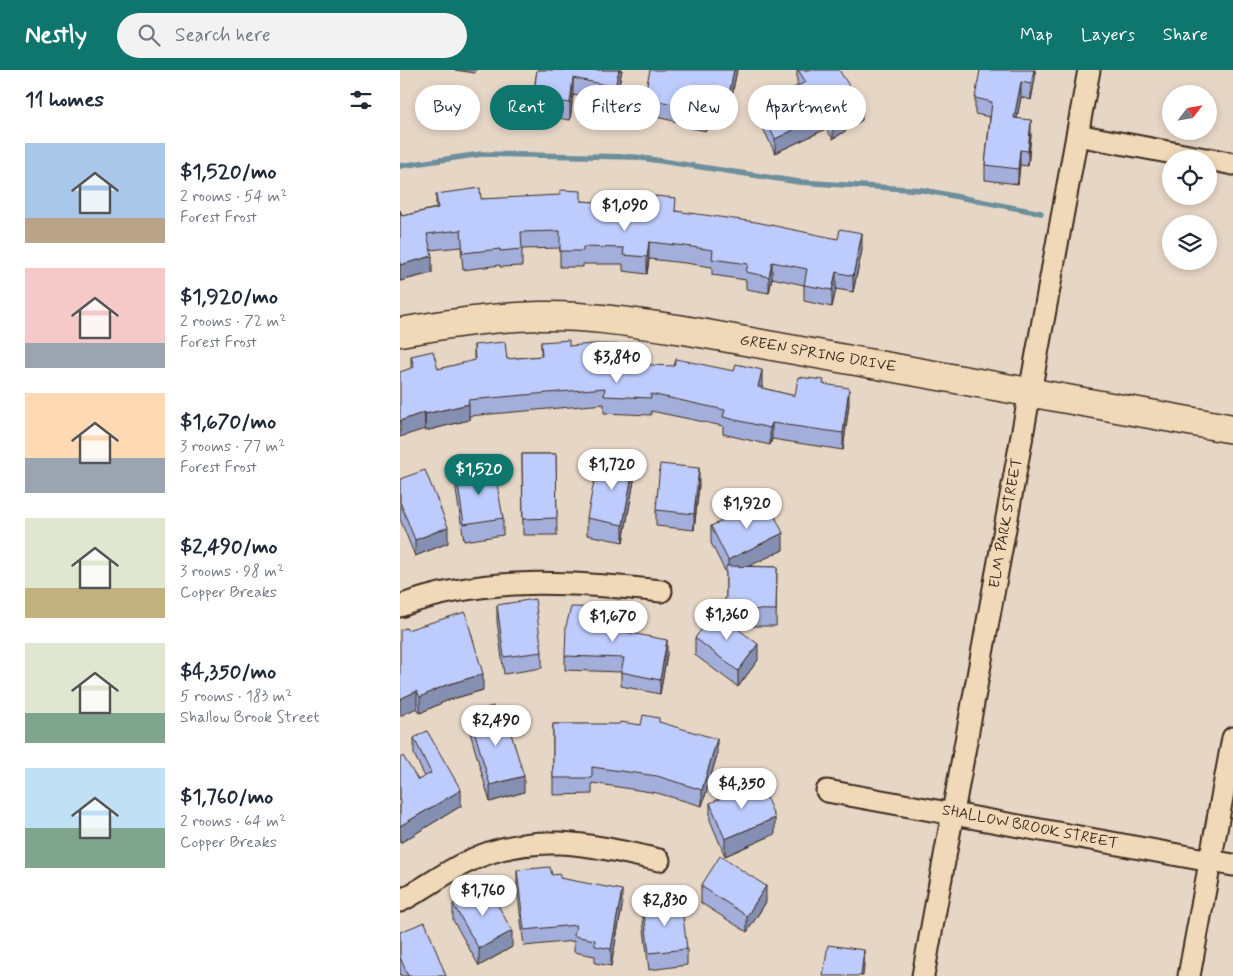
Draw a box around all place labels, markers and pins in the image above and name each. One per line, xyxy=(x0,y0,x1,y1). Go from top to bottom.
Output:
pin: $1,090 xyxy=(584,190,666,232)
pin: $3,840 xyxy=(576,342,658,384)
pin: $1,720 xyxy=(571,448,653,491)
pin: $1,520 xyxy=(438,454,520,496)
pin: $1,920 xyxy=(706,488,788,530)
pin: $1,360 xyxy=(686,598,768,641)
pin: $1,670 xyxy=(572,600,654,643)
pin: $2,490 xyxy=(455,704,537,747)
pin: $4,350 xyxy=(701,768,783,810)
pin: $1,760 xyxy=(442,874,524,917)
pin: $2,830 xyxy=(624,884,706,927)

